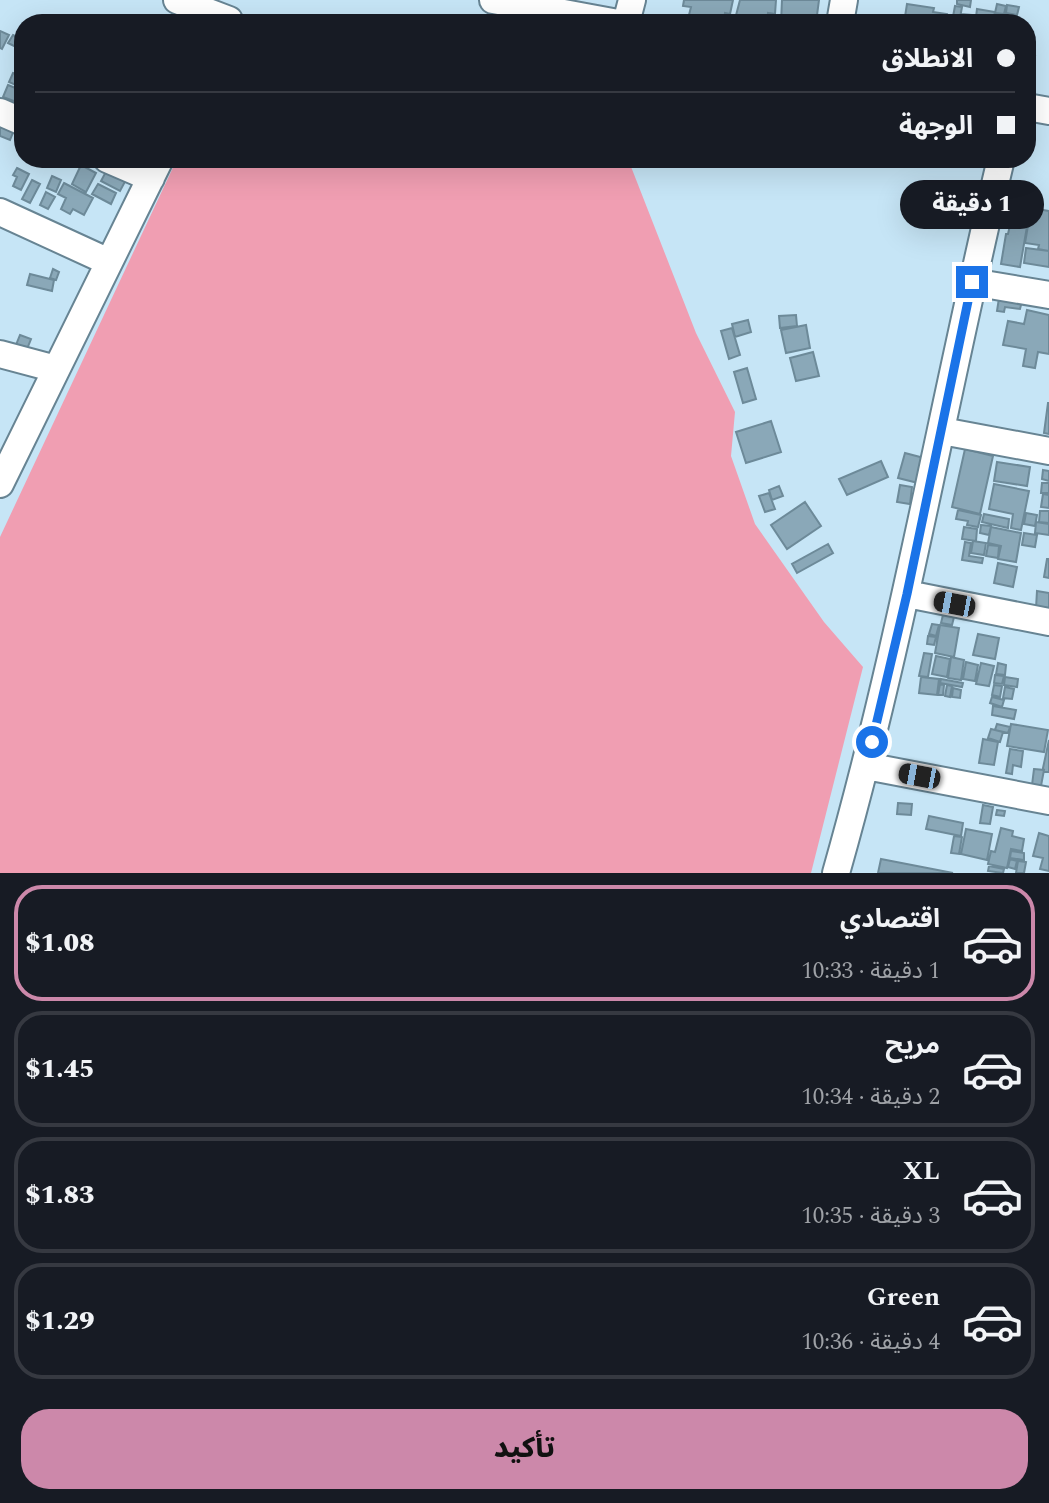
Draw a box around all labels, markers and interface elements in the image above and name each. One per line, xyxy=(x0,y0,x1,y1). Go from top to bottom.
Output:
text: الانطلاق xyxy=(882,39,973,79)
text: الوجهة xyxy=(899,106,973,146)
callout: 1 دقيقة xyxy=(900,180,1044,230)
text: 1 دقيقة xyxy=(932,187,1012,222)
route end xyxy=(956,266,988,298)
car xyxy=(932,590,977,618)
route start xyxy=(856,726,888,758)
car xyxy=(897,762,942,790)
text: اقتصادي xyxy=(840,899,940,939)
icon: car xyxy=(961,912,1024,975)
text: $1.08 xyxy=(25,923,95,963)
text: 1 دقيقة · 10:33 xyxy=(801,954,940,989)
text: مريح xyxy=(885,1025,940,1065)
icon: car xyxy=(961,1038,1024,1101)
text: $1.45 xyxy=(25,1049,95,1089)
text: 2 دقيقة · 10:34 xyxy=(801,1080,940,1115)
text: XL xyxy=(903,1151,940,1191)
icon: car xyxy=(961,1164,1024,1227)
text: $1.83 xyxy=(25,1175,95,1215)
text: 3 دقيقة · 10:35 xyxy=(801,1199,940,1234)
text: Green xyxy=(867,1277,940,1317)
icon: car xyxy=(961,1290,1024,1353)
text: $1.29 xyxy=(25,1301,95,1341)
text: 4 دقيقة · 10:36 xyxy=(801,1325,940,1360)
button: تأكيد xyxy=(21,1409,1028,1489)

